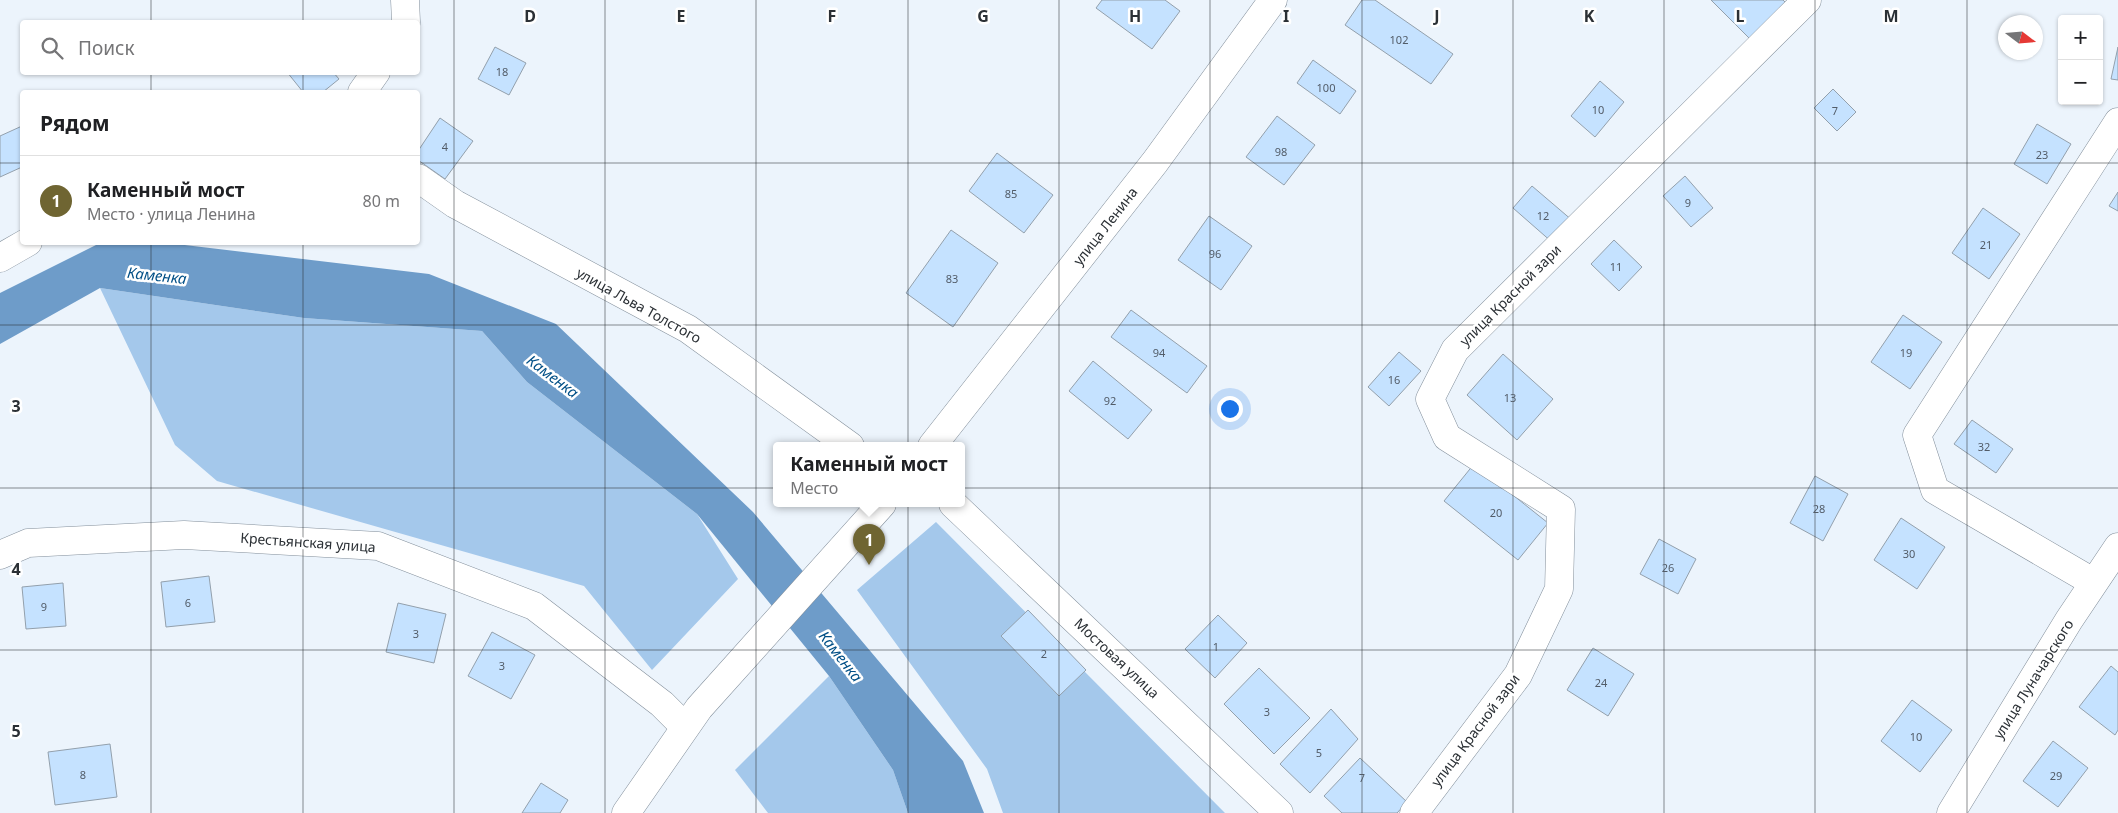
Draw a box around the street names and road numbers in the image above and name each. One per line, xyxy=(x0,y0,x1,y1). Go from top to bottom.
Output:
street label: улица Ленина xyxy=(1068,183,1142,269)
street label: улица Красной зари xyxy=(1455,240,1565,350)
street label: улица Льва Толстого xyxy=(573,263,705,347)
street label: Крестьянская улица xyxy=(240,528,376,556)
street label: Мостовая улица xyxy=(1070,614,1164,702)
street label: улица Луначарского xyxy=(1988,616,2078,742)
street label: улица Красной зари xyxy=(1426,670,1524,790)

